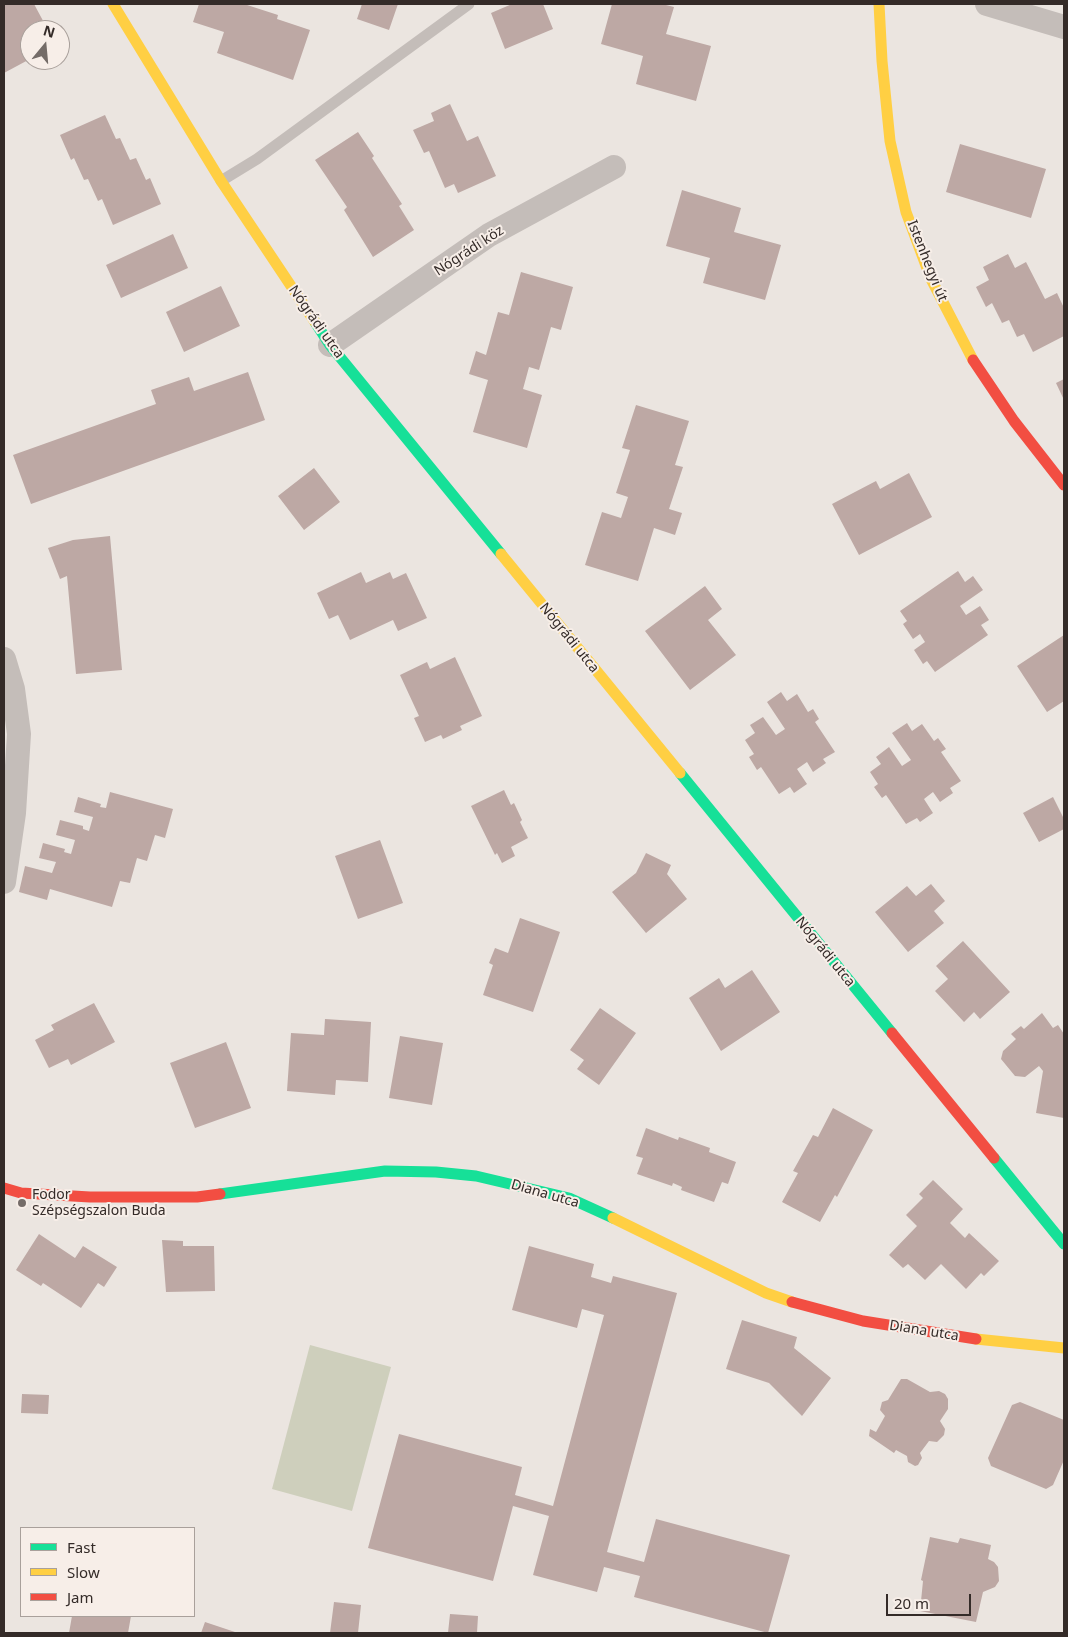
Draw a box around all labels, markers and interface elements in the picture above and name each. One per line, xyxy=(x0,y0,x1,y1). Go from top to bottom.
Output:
north arrow xyxy=(20,20,70,70)
text: N xyxy=(41,20,57,42)
street label: Istenhegyi út xyxy=(903,218,951,304)
street label: Nógrádi köz xyxy=(431,222,507,280)
street label: Nógrádi utca xyxy=(285,282,347,362)
street label: Nógrádi utca xyxy=(536,600,602,676)
street label: Nógrádi utca xyxy=(792,914,858,990)
street label: Diana utca xyxy=(509,1176,581,1212)
place label: Fodor Szépségszalon Buda xyxy=(32,1187,166,1220)
marker: Fodor Szépségszalon Buda xyxy=(16,1197,28,1209)
street label: Diana utca xyxy=(888,1317,960,1345)
legend xyxy=(20,1527,195,1617)
text: Fast xyxy=(67,1537,96,1557)
text: Slow xyxy=(67,1562,100,1582)
scale bar xyxy=(888,1584,973,1616)
text: Jam xyxy=(67,1587,94,1607)
text: 20 m xyxy=(894,1593,929,1613)

